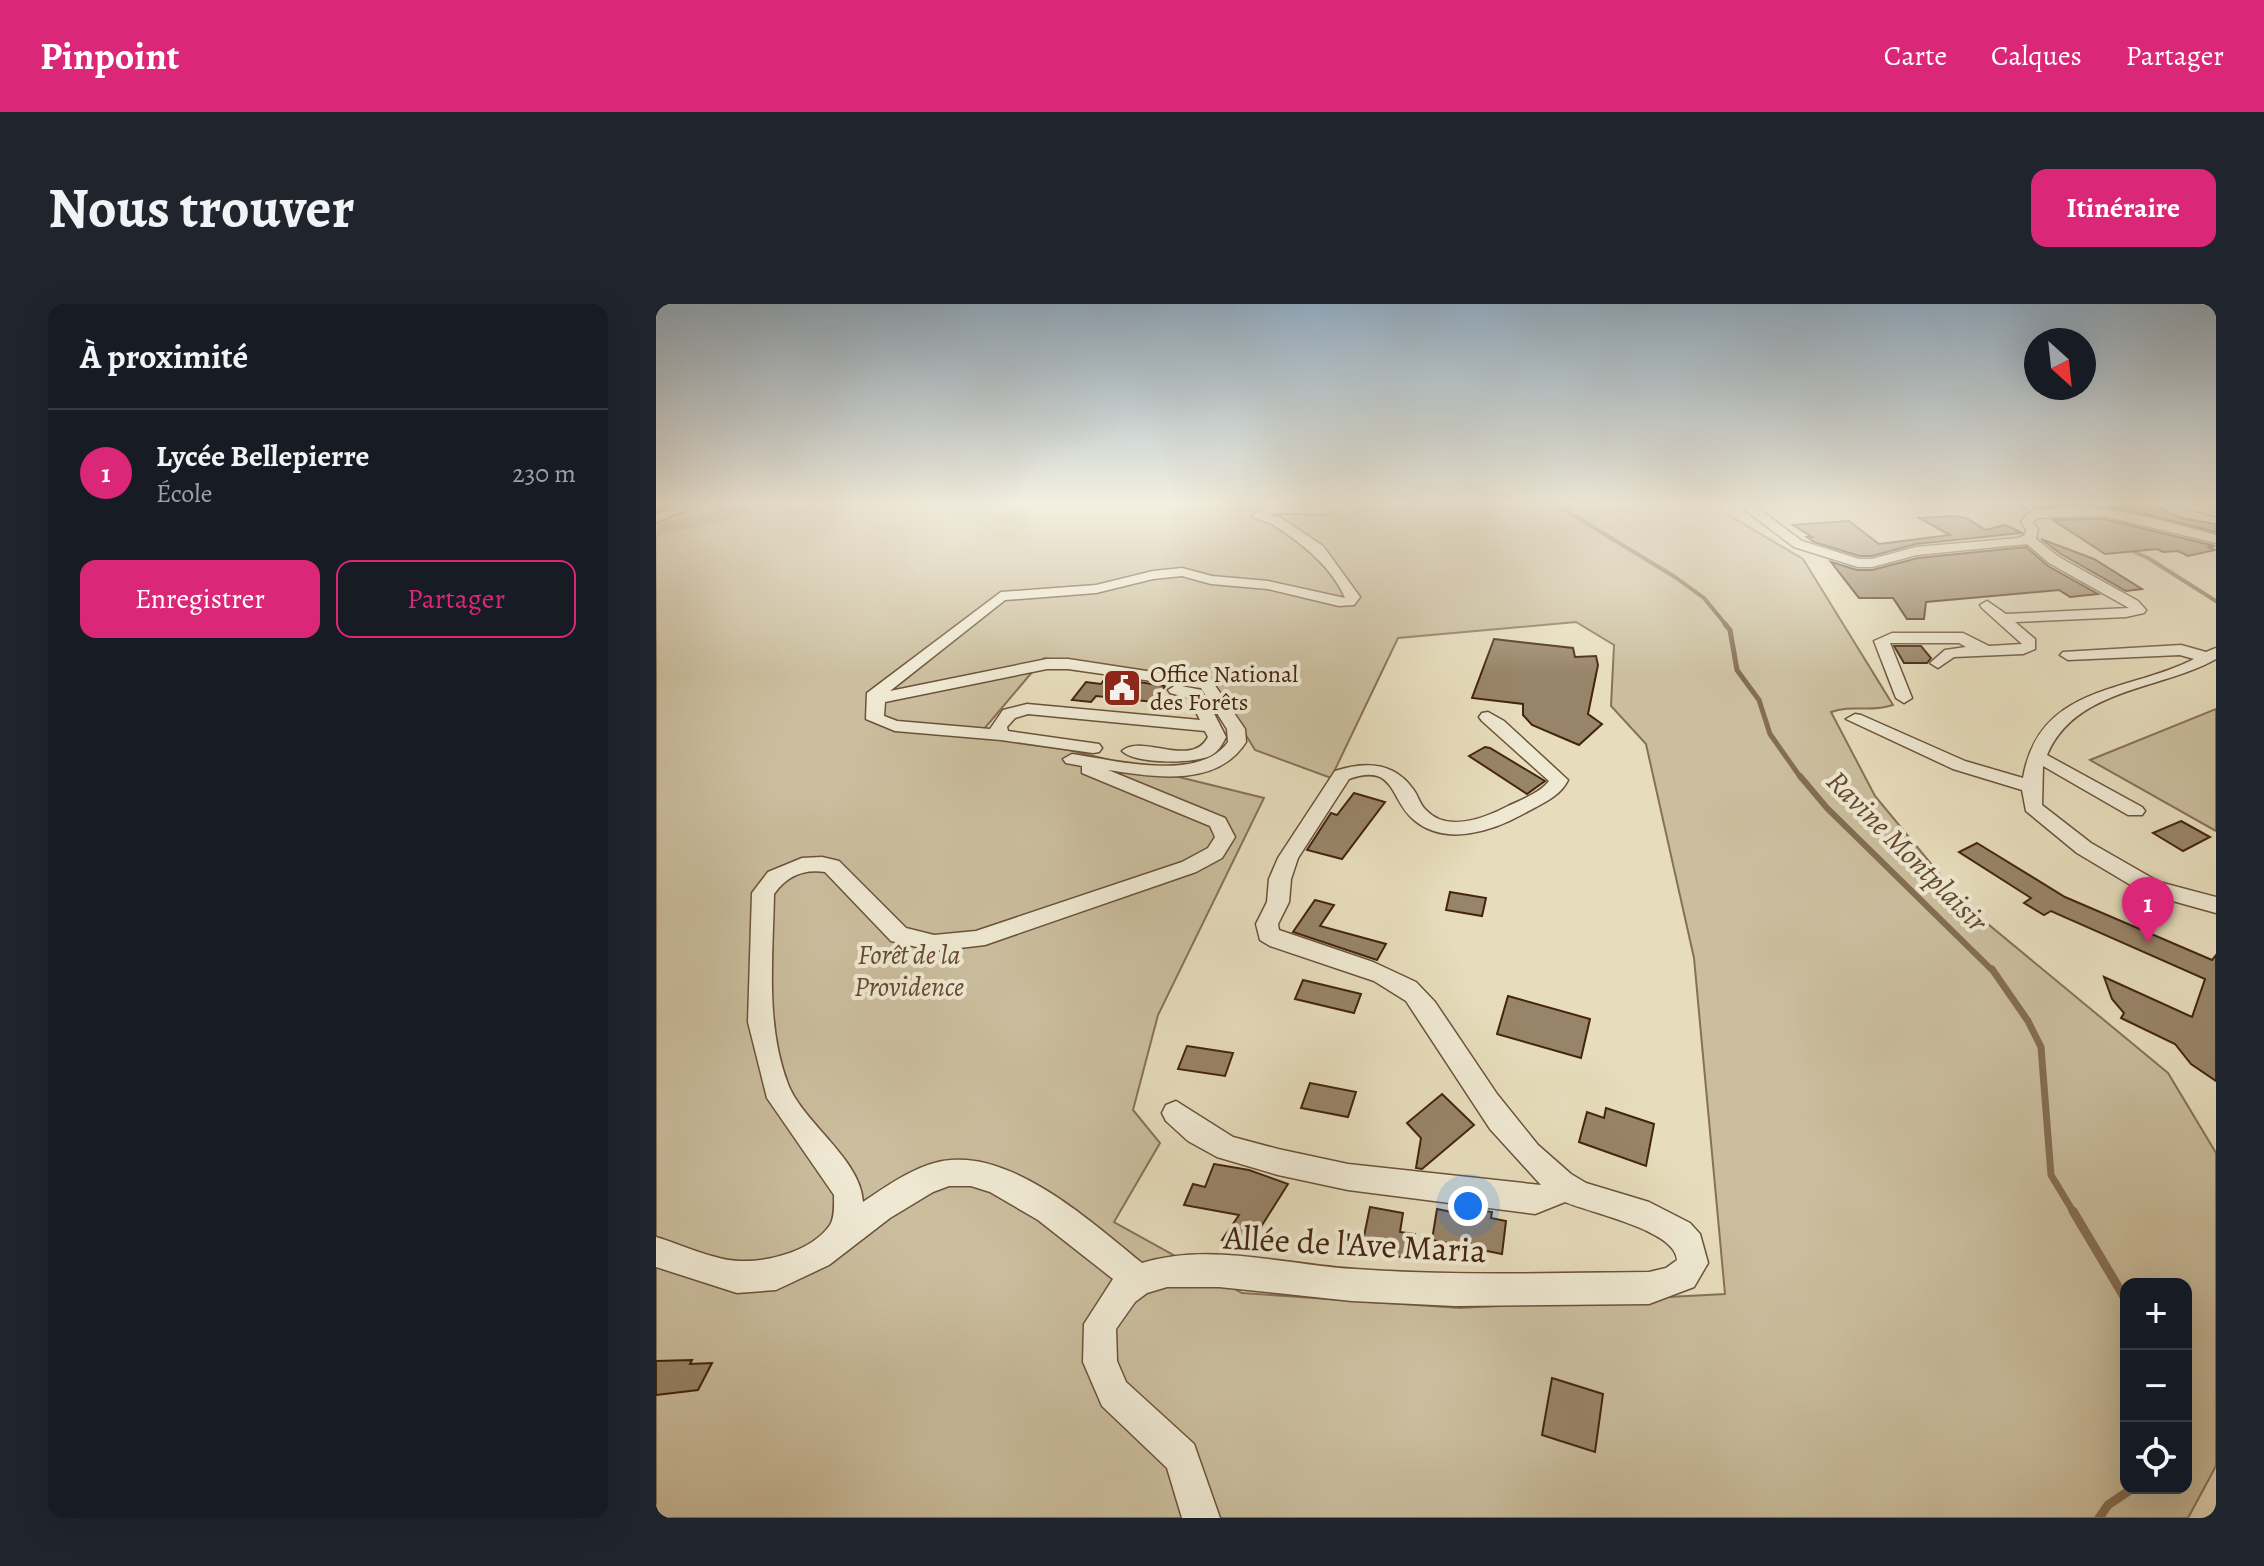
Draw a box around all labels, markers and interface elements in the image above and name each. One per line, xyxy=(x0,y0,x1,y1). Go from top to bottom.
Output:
text: Pinpoint xyxy=(40,30,179,82)
text: Carte xyxy=(1884,37,1947,75)
text: Calques xyxy=(1991,37,2082,75)
text: Partager xyxy=(2126,37,2224,75)
button: Itinéraire xyxy=(2031,169,2216,247)
text: Nous trouver xyxy=(48,170,354,246)
north arrow xyxy=(2024,328,2096,400)
text: À proximité xyxy=(80,333,248,380)
text: Lycée Bellepierre xyxy=(156,436,369,476)
text: 1 xyxy=(101,456,111,491)
text: 230 m xyxy=(512,456,576,491)
text: École xyxy=(156,476,212,511)
button: Enregistrer xyxy=(80,560,320,638)
button: Partager xyxy=(336,560,576,638)
place label: Office National des Forêts xyxy=(1150,658,1298,718)
public building icon: Office National des Forêts xyxy=(1101,667,1143,709)
water label: Ravine Montplaisir xyxy=(1818,762,1998,942)
pin: 1 xyxy=(2122,877,2174,943)
park label: Forêt de la Providence xyxy=(854,936,964,1006)
your location xyxy=(1448,1186,1488,1226)
street label: Allée de l'Ave Maria xyxy=(1222,1214,1487,1274)
map controls xyxy=(2120,1278,2192,1494)
button: + xyxy=(2120,1278,2192,1350)
button: − xyxy=(2120,1350,2192,1422)
button: locate xyxy=(2120,1422,2192,1494)

